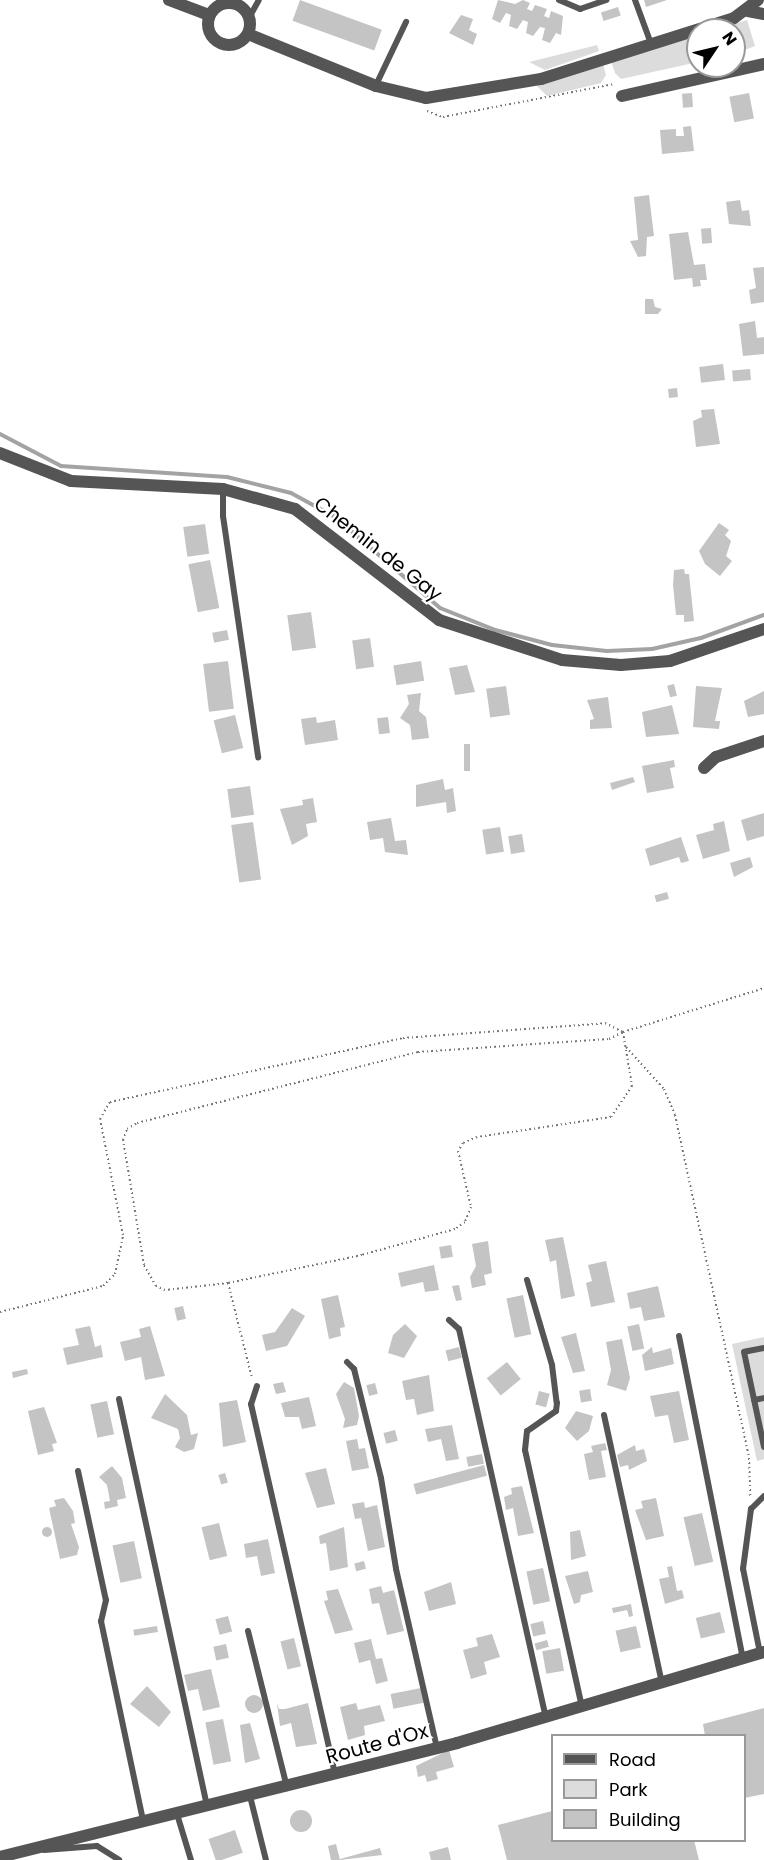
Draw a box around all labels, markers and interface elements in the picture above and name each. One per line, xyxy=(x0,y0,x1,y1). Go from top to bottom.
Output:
north arrow xyxy=(686,18,746,78)
text: N xyxy=(717,27,742,50)
street label: Chemin de Gay xyxy=(309,492,447,606)
street label: Route d'Ox xyxy=(323,1719,431,1769)
legend xyxy=(551,1734,746,1842)
text: Road xyxy=(609,1747,656,1772)
text: Park xyxy=(609,1777,648,1802)
text: Building xyxy=(609,1807,681,1832)

